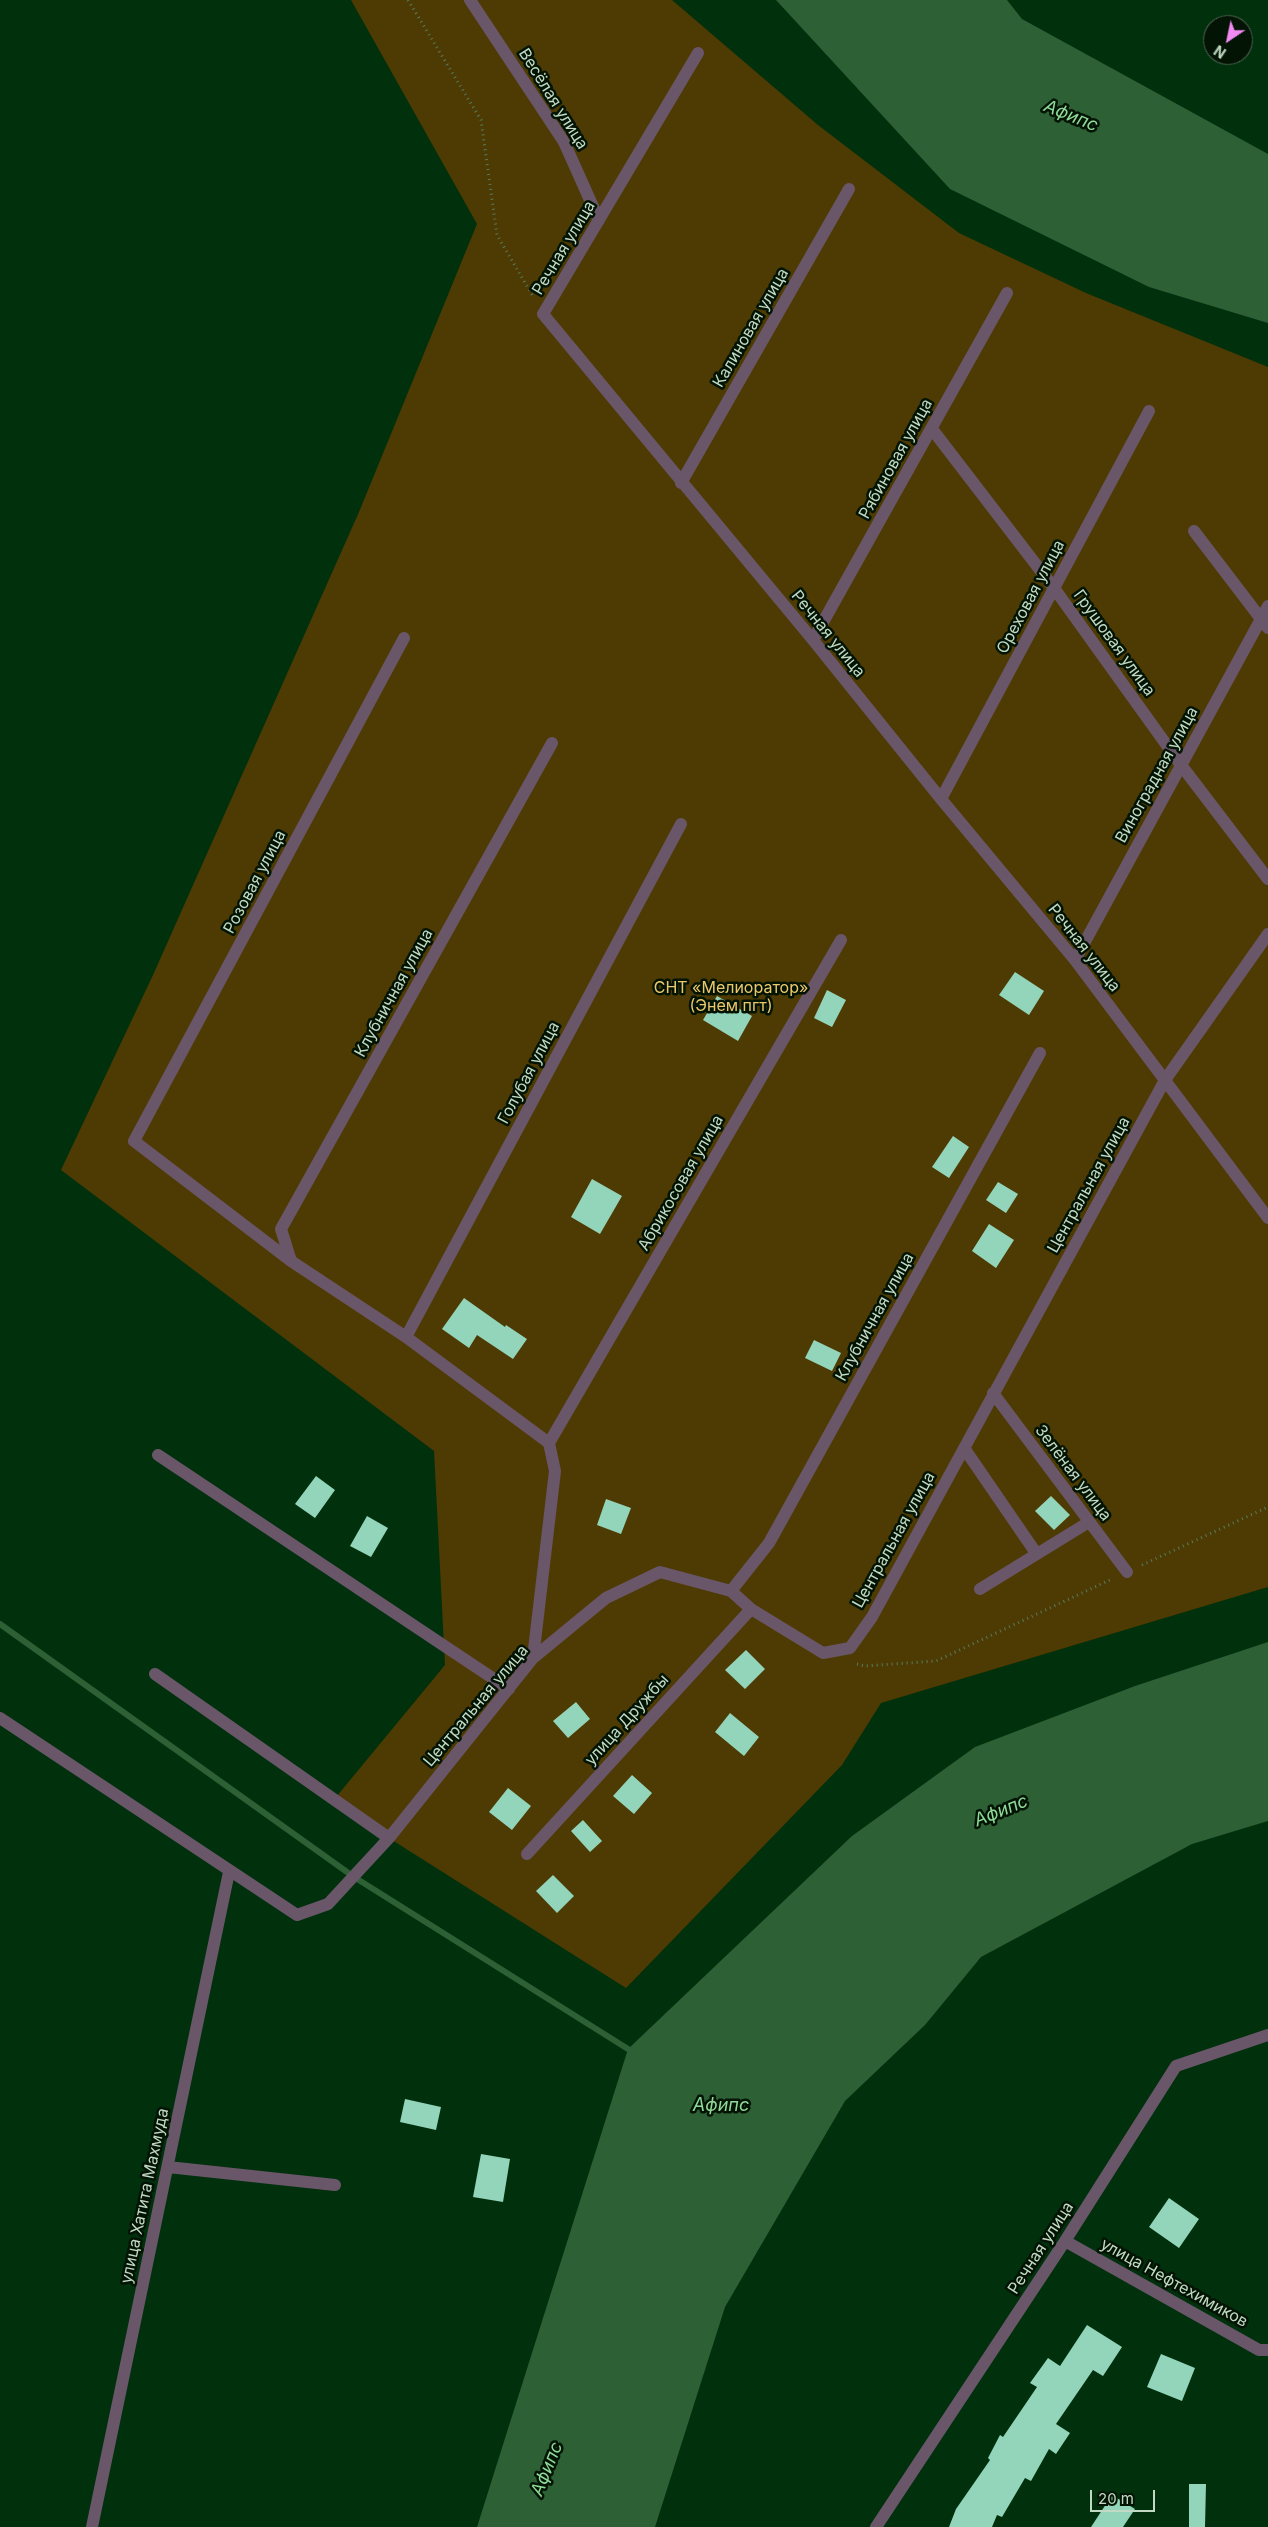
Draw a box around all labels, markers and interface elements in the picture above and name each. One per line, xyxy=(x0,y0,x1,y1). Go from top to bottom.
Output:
north arrow xyxy=(1203,15,1253,65)
text: N xyxy=(1211,42,1229,62)
street label: Весёлая улица xyxy=(514,45,592,153)
water label: Афипс xyxy=(1041,95,1101,137)
street label: Речная улица xyxy=(528,198,600,298)
street label: Калиновая улица xyxy=(709,265,793,391)
street label: Рябиновая улица xyxy=(855,396,937,522)
street label: Ореховая улица xyxy=(993,537,1069,657)
street label: Грушовая улица xyxy=(1069,586,1159,700)
street label: Речная улица xyxy=(787,587,869,681)
street label: Виноградная улица xyxy=(1112,704,1202,846)
street label: Розовая улица xyxy=(220,827,290,937)
street label: Речная улица xyxy=(1044,900,1124,996)
street label: Клубничная улица xyxy=(351,926,437,1060)
park label: СНТ «Мелиоратор» (Энем пгт) xyxy=(654,978,808,1016)
street label: Голубая улица xyxy=(494,1019,564,1127)
street label: Абрикосовая улица xyxy=(634,1112,728,1254)
street label: Центральная улица xyxy=(1044,1114,1134,1256)
street label: Клубничная улица xyxy=(832,1250,918,1384)
street label: Зелёная улица xyxy=(1031,1421,1115,1525)
street label: Центральная улица xyxy=(849,1469,939,1611)
street label: Центральная улица xyxy=(420,1641,532,1771)
street label: улица Дружбы xyxy=(581,1671,673,1769)
water label: Афипс xyxy=(971,1790,1031,1832)
water label: Афипс xyxy=(693,2095,749,2117)
street label: улица Хатита Махмуда xyxy=(117,2107,173,2285)
street label: Речная улица xyxy=(1004,2198,1078,2298)
street label: улица Нефтехимиков xyxy=(1097,2235,1251,2331)
water label: Афипс xyxy=(526,2439,568,2499)
scale bar xyxy=(1093,2480,1158,2512)
text: 20 m xyxy=(1098,2489,1134,2508)

